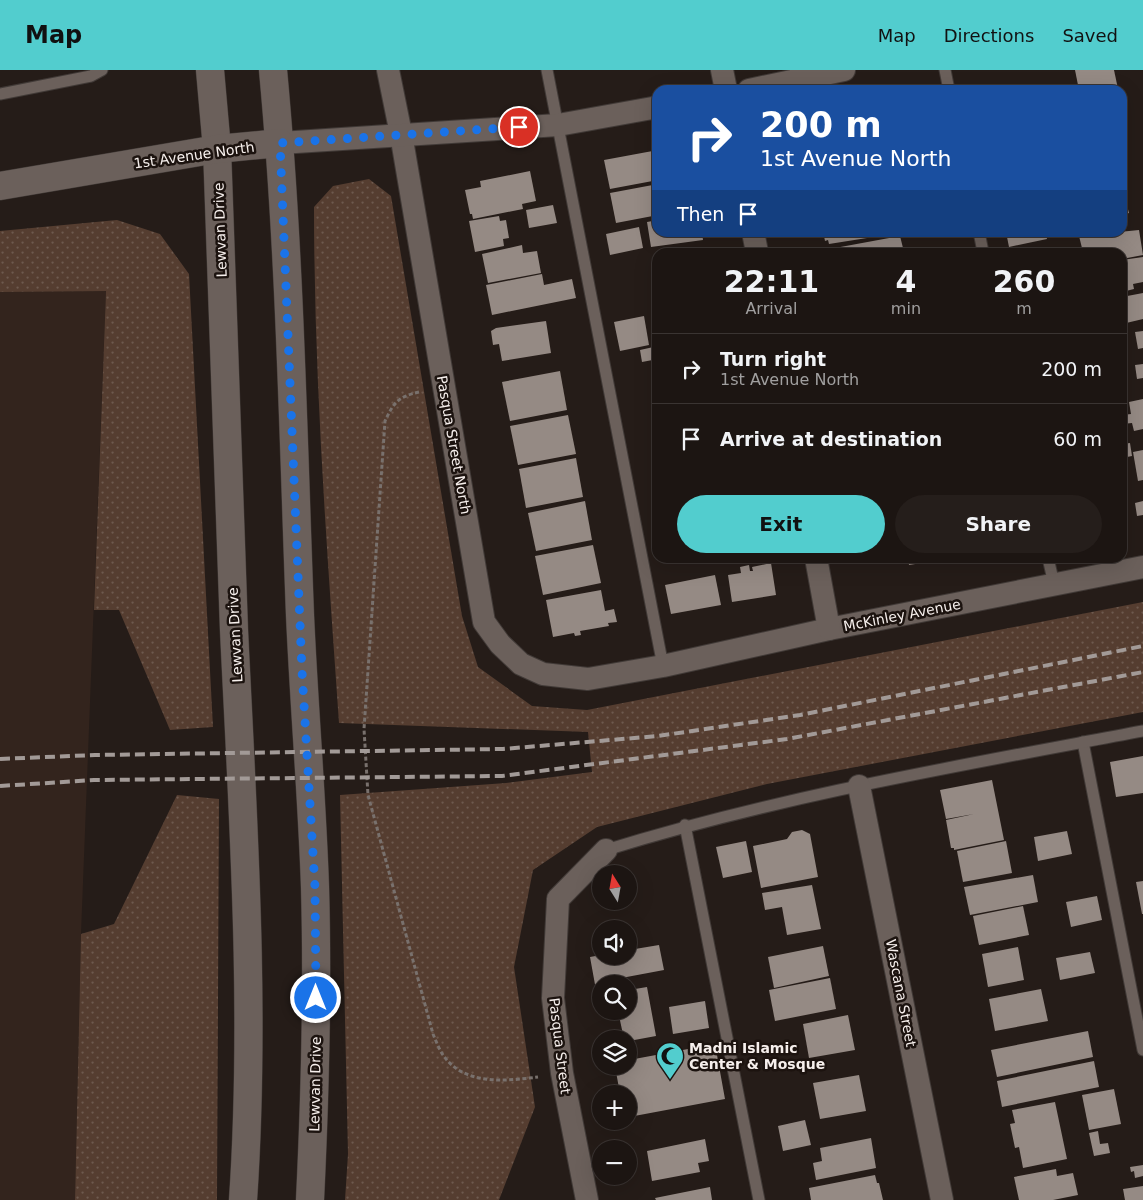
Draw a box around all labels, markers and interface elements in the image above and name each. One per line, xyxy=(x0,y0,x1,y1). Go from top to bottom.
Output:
text: Map xyxy=(25,21,82,49)
text: Map xyxy=(878,25,916,46)
text: Directions xyxy=(944,25,1034,46)
text: Saved xyxy=(1062,25,1118,46)
icon: right xyxy=(677,105,742,170)
text: 200 m xyxy=(760,105,882,145)
pin xyxy=(498,106,540,148)
icon: arrive xyxy=(505,113,533,141)
street label: 1st Avenue North xyxy=(133,139,255,171)
text: 1st Avenue North xyxy=(760,146,951,171)
street label: Lewvan Drive xyxy=(210,182,230,278)
icon: arrive xyxy=(734,200,762,228)
text: Then xyxy=(677,203,724,225)
text: 22:11 xyxy=(724,264,819,299)
text: 4 xyxy=(895,264,916,299)
text: 260 xyxy=(993,264,1055,299)
text: Arrival xyxy=(745,299,797,318)
text: min xyxy=(891,299,921,318)
text: m xyxy=(1016,299,1032,318)
text: Turn right xyxy=(720,348,826,370)
icon: right xyxy=(677,355,705,383)
text: 200 m xyxy=(1041,358,1102,380)
text: 1st Avenue North xyxy=(720,370,859,389)
street label: Pasqua Street North xyxy=(434,374,474,516)
icon: arrive xyxy=(677,425,705,453)
text: Arrive at destination xyxy=(720,428,942,450)
text: 60 m xyxy=(1053,428,1102,450)
button: Exit xyxy=(677,495,885,553)
button: Share xyxy=(895,495,1102,553)
street label: Lewvan Drive xyxy=(225,587,245,683)
street label: McKinley Avenue xyxy=(842,596,962,634)
north arrow xyxy=(592,865,638,910)
map controls xyxy=(592,865,637,1185)
button: sound xyxy=(592,920,637,965)
street label: Wascana Street xyxy=(883,938,919,1049)
position arrow xyxy=(289,971,341,1023)
button: search xyxy=(592,975,637,1020)
street label: Pasqua Street xyxy=(546,997,574,1096)
button: layers xyxy=(592,1030,637,1075)
street label: Lewvan Drive xyxy=(306,1036,324,1132)
place label: Madni Islamic Center & Mosque xyxy=(689,1040,825,1072)
mosque icon: Madni Islamic Center & Mosque xyxy=(655,1041,685,1080)
button: + xyxy=(592,1085,637,1130)
button: − xyxy=(592,1140,637,1185)

